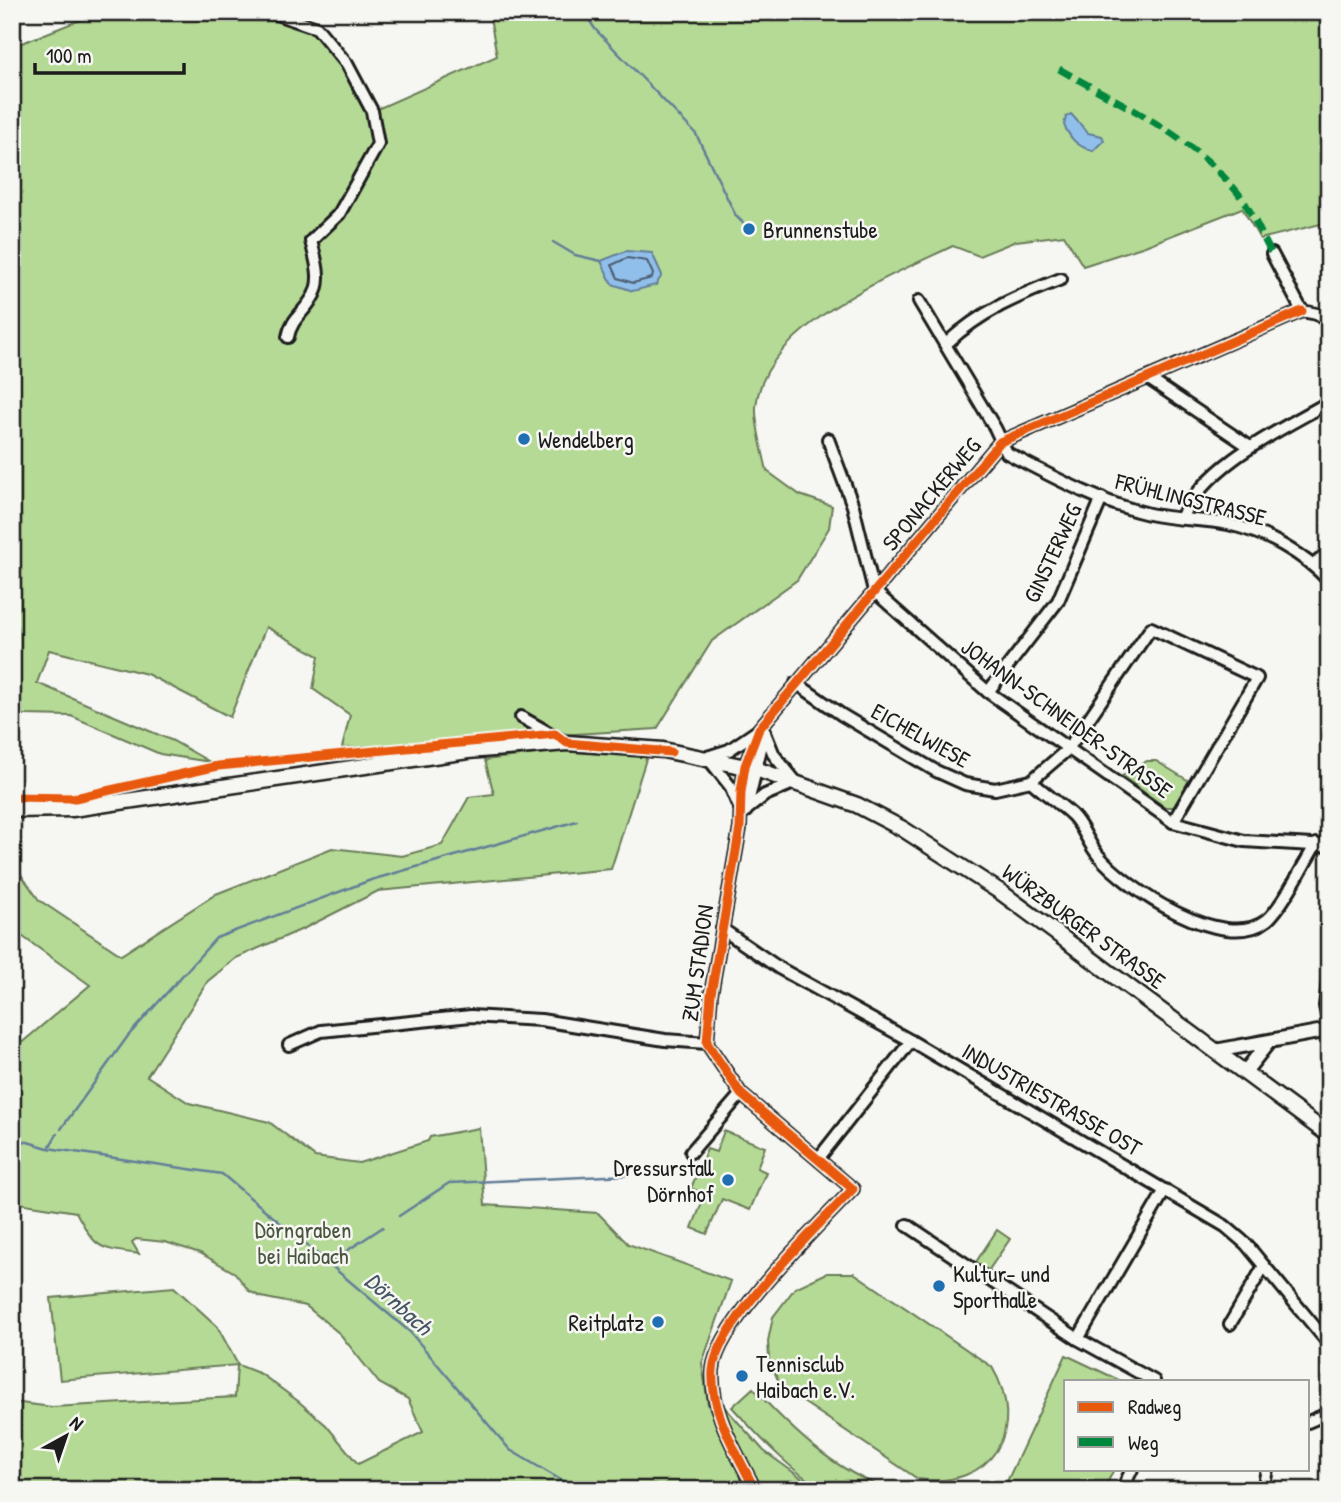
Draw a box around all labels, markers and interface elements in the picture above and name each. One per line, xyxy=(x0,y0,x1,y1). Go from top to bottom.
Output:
scale bar xyxy=(35,32,184,76)
text: 100 m xyxy=(46,41,92,70)
place label: Brunnenstube xyxy=(763,214,878,245)
marker: Brunnenstube xyxy=(741,221,757,237)
place label: Wendelberg xyxy=(538,424,634,455)
marker: Wendelberg xyxy=(516,431,532,447)
street label: SPONACKERWEG xyxy=(875,431,987,557)
street label: FRÜHLINGSTRASSE xyxy=(1112,465,1269,533)
street label: GINSTERWEG xyxy=(1016,498,1088,608)
street label: JOHANN-SCHNEIDER-STRASSE xyxy=(955,631,1179,805)
street label: EICHELWIESE xyxy=(866,695,976,775)
street label: WÜRZBURGER STRASSE xyxy=(996,856,1172,996)
street label: ZUM STADION xyxy=(673,903,721,1023)
street label: INDUSTRIESTRASSE OST xyxy=(957,1035,1148,1163)
place label: Dressurstall Dörnhof xyxy=(614,1152,715,1209)
marker: Dressurstall Dörnhof xyxy=(720,1172,736,1188)
park label: Dörngraben bei Haibach xyxy=(255,1214,351,1271)
place label: Kultur- und Sporthalle xyxy=(953,1258,1049,1315)
water label: Dörnbach xyxy=(359,1264,441,1343)
marker: Kultur- und Sporthalle xyxy=(931,1278,947,1294)
place label: Reitplatz xyxy=(569,1307,644,1338)
marker: Reitplatz xyxy=(650,1314,666,1330)
place label: Tennisclub Haibach e.V. xyxy=(756,1348,855,1405)
marker: Tennisclub Haibach e.V. xyxy=(734,1368,750,1384)
legend xyxy=(1064,1380,1310,1470)
text: Radweg xyxy=(1128,1392,1181,1421)
north arrow xyxy=(32,1400,102,1470)
text: N xyxy=(65,1410,89,1436)
text: Weg xyxy=(1128,1428,1159,1457)

